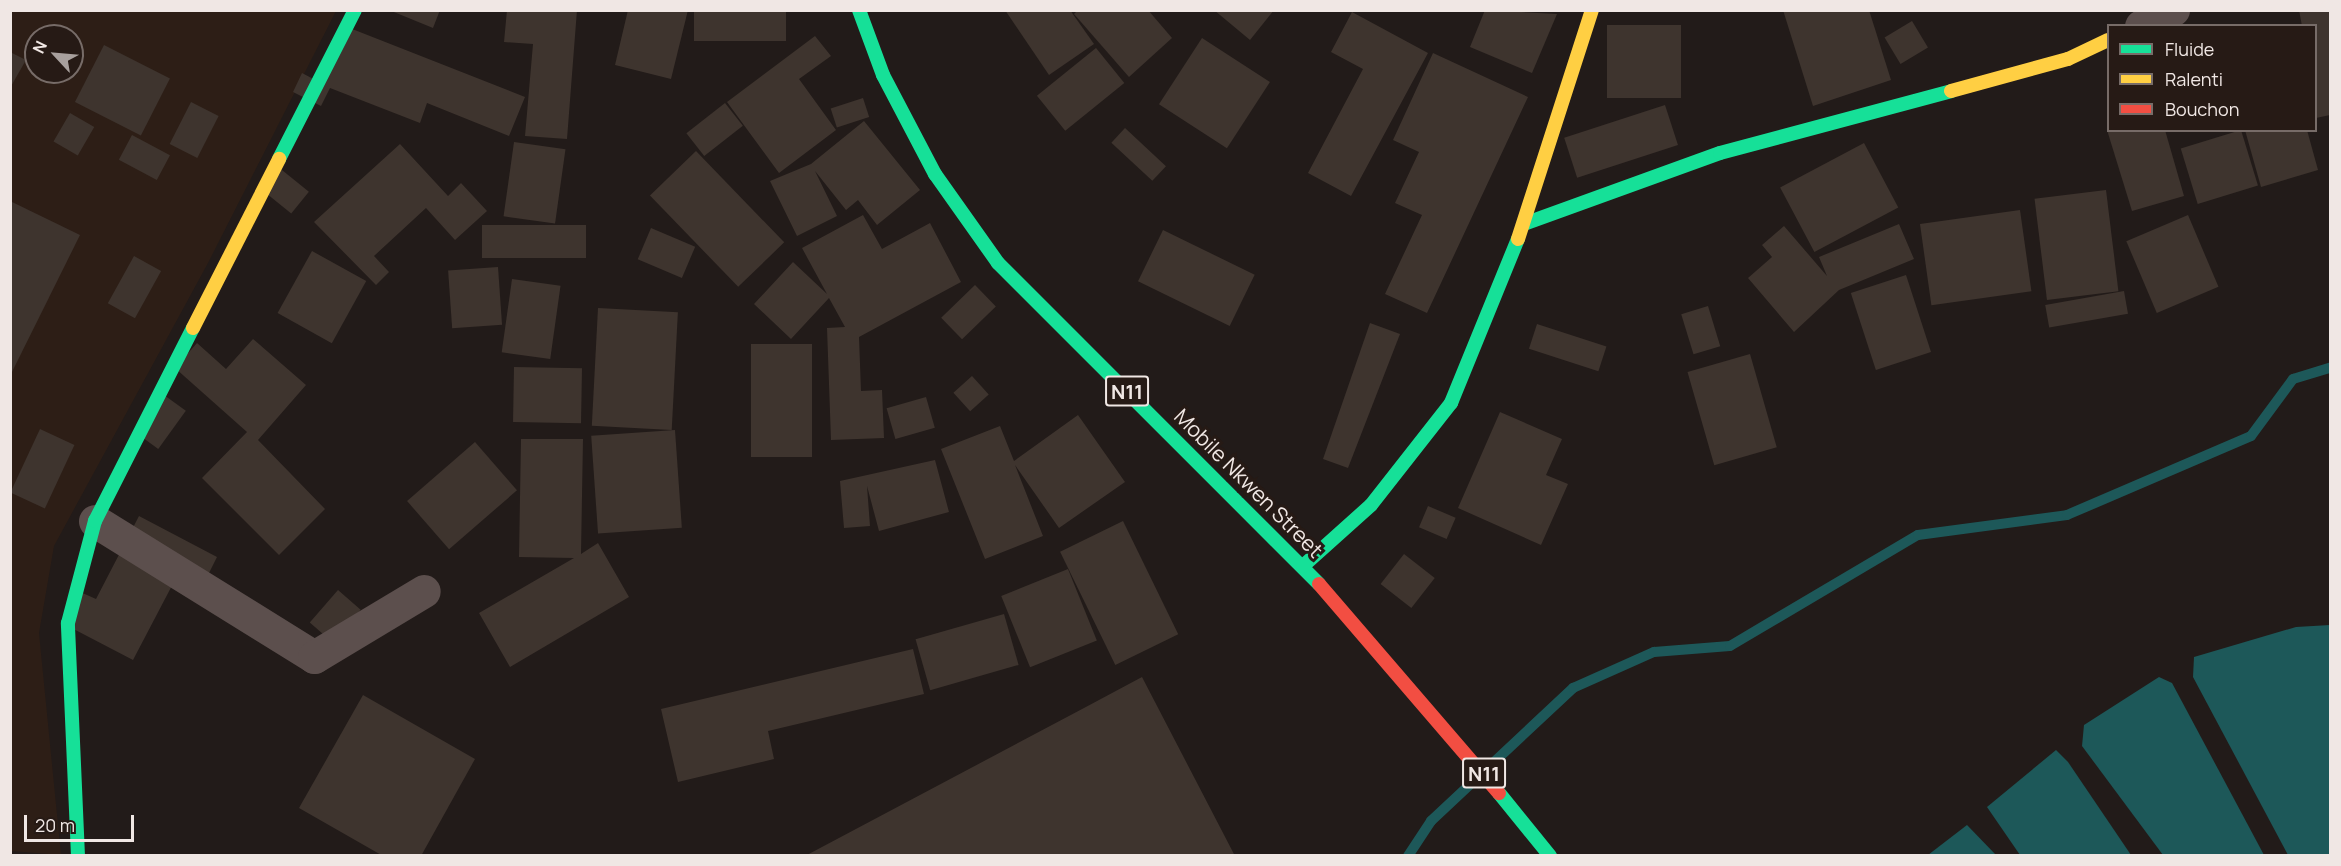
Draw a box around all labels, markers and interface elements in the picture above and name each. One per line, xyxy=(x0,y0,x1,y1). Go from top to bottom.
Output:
north arrow xyxy=(24,24,84,84)
legend xyxy=(2107,24,2317,132)
text: N xyxy=(27,37,52,57)
text: Fluide xyxy=(2165,37,2214,61)
text: Ralenti xyxy=(2165,67,2223,91)
text: Bouchon xyxy=(2165,97,2239,121)
road number: N11 xyxy=(1104,374,1150,408)
street label: Mobile Nkwen Street xyxy=(1170,404,1328,562)
road number: N11 xyxy=(1462,756,1506,790)
scale bar xyxy=(27,803,136,841)
text: 20 m xyxy=(35,813,75,837)

